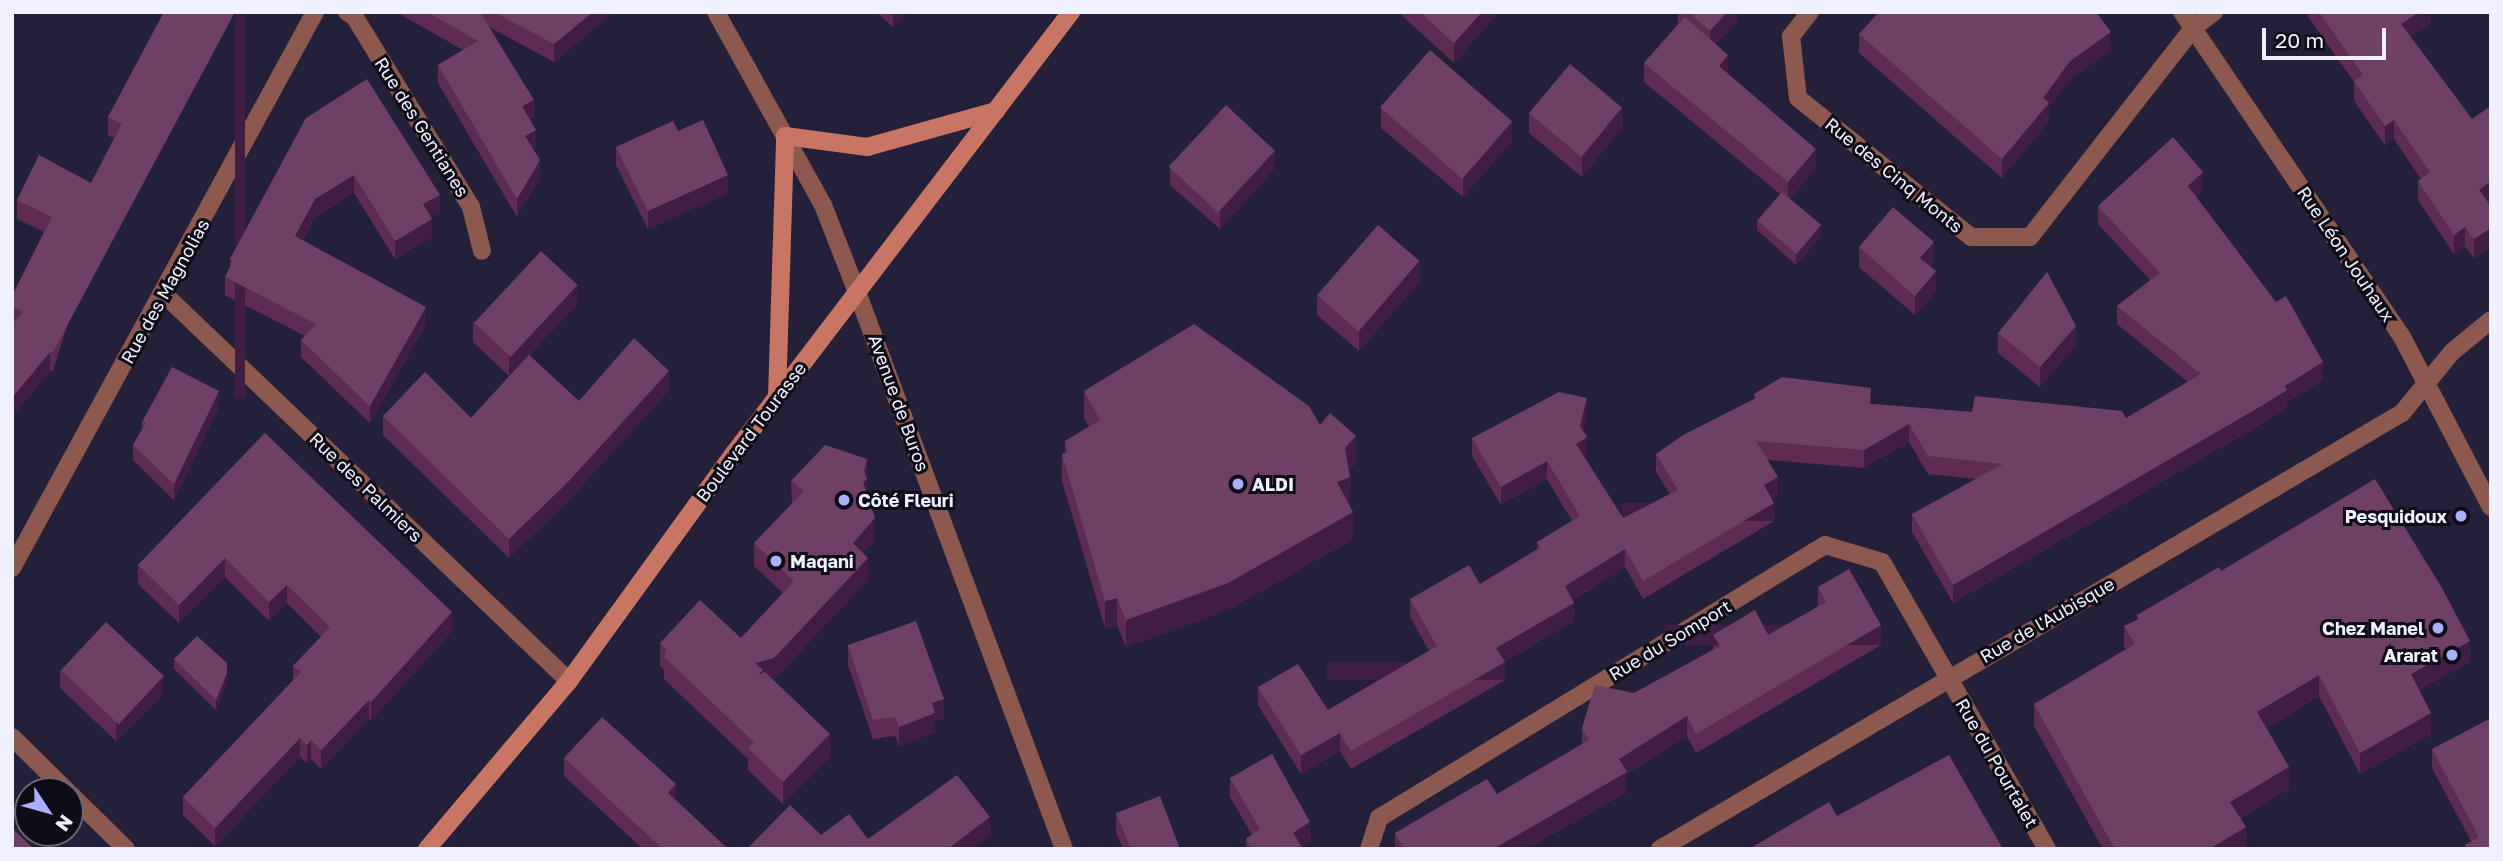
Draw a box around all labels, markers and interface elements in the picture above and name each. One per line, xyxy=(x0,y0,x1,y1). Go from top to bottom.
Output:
scale bar xyxy=(2265,14,2389,58)
text: 20 m xyxy=(2275,27,2324,53)
street label: Rue des Gentianes xyxy=(370,53,474,201)
street label: Rue des Cinq Monts xyxy=(1821,113,1967,237)
street label: Rue Léon Jouhaux xyxy=(2293,182,2399,326)
street label: Rue des Magnolias xyxy=(116,215,214,367)
street label: Avenue de Buros xyxy=(864,332,934,474)
street label: Boulevard Tourasse xyxy=(691,358,811,506)
street label: Rue des Palmiers xyxy=(305,428,427,546)
place label: ALDI xyxy=(1252,473,1294,495)
marker: ALDI xyxy=(1230,476,1246,492)
place label: Côté Fleuri xyxy=(858,489,954,511)
marker: Côté Fleuri xyxy=(836,492,852,508)
place label: Pesquidoux xyxy=(2345,505,2447,527)
marker: Pesquidoux xyxy=(2453,508,2469,524)
place label: Maqani xyxy=(790,550,854,572)
marker: Maqani xyxy=(768,553,784,569)
street label: Rue de l'Aubisque xyxy=(1976,573,2118,667)
street label: Rue du Somport xyxy=(1605,595,1735,685)
place label: Chez Manel xyxy=(2322,617,2424,639)
marker: Chez Manel xyxy=(2430,620,2446,636)
place label: Ararat xyxy=(2384,644,2438,666)
marker: Ararat xyxy=(2444,647,2460,663)
street label: Rue du Pourtalet xyxy=(1951,695,2043,831)
north arrow xyxy=(14,777,84,847)
text: N xyxy=(51,811,78,836)

